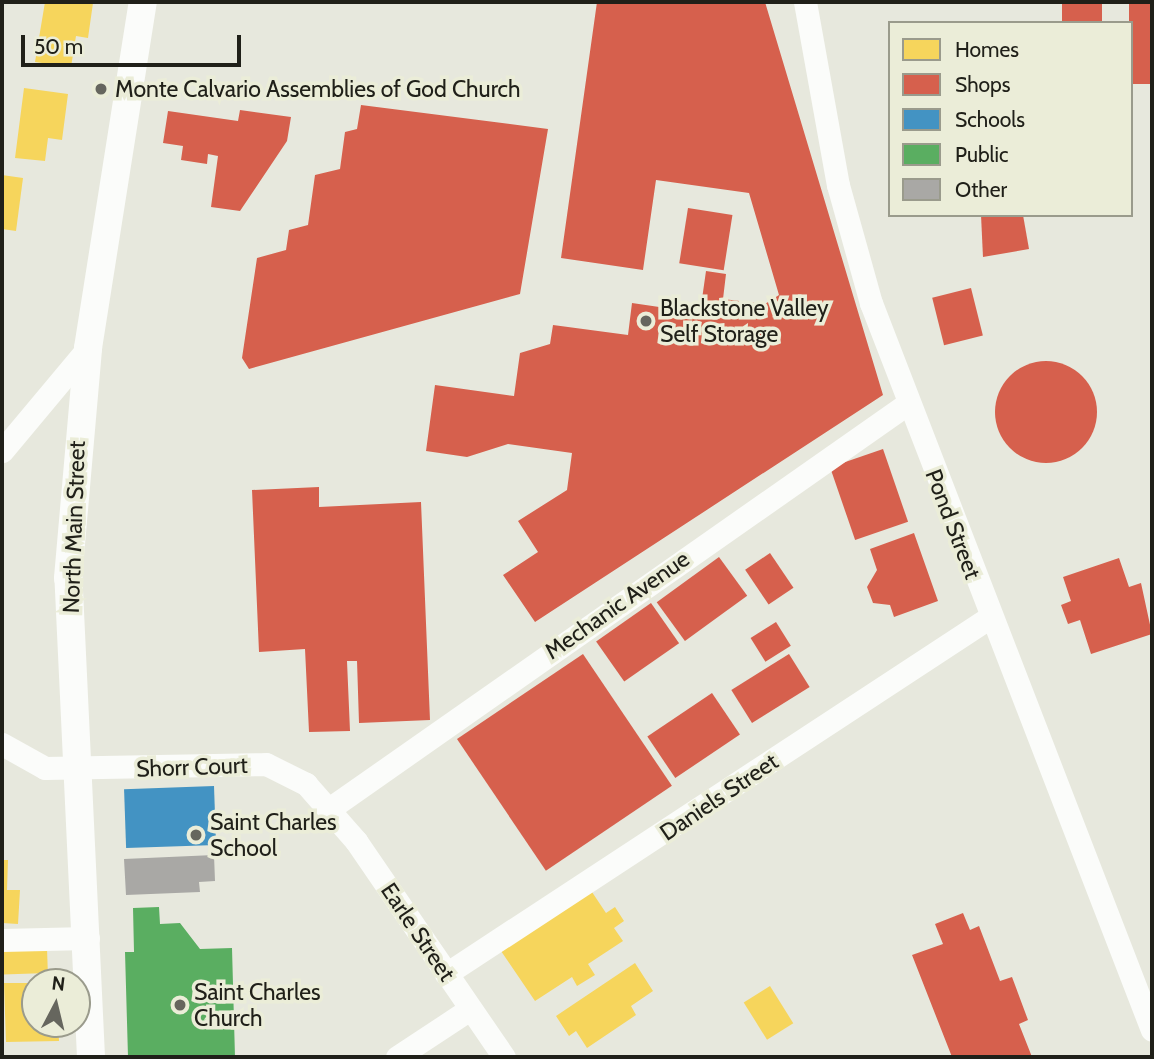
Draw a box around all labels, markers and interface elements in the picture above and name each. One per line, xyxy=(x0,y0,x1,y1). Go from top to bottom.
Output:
scale bar xyxy=(24,21,245,65)
legend xyxy=(888,21,1133,217)
text: 50 m xyxy=(34,34,83,59)
text: Homes xyxy=(955,37,1019,62)
text: Shops xyxy=(955,72,1010,97)
place label: Monte Calvario Assemblies of God Church xyxy=(115,75,521,103)
marker: Monte Calvario Assemblies of God Church xyxy=(93,81,109,97)
text: Schools xyxy=(955,107,1025,132)
text: Public xyxy=(955,142,1009,167)
text: Other xyxy=(955,177,1007,202)
place label: Blackstone Valley Self Storage xyxy=(660,294,829,348)
marker: Blackstone Valley Self Storage xyxy=(638,313,654,329)
street label: North Main Street xyxy=(57,440,91,614)
street label: Pond Street xyxy=(919,465,987,583)
street label: Mechanic Avenue xyxy=(539,545,695,665)
street label: Daniels Street xyxy=(655,747,783,847)
street label: Shorr Court xyxy=(136,751,248,783)
place label: Saint Charles School xyxy=(210,808,336,862)
marker: Saint Charles School xyxy=(188,827,204,843)
street label: Earle Street xyxy=(375,878,461,986)
north arrow xyxy=(21,968,91,1038)
text: N xyxy=(50,971,66,996)
place label: Saint Charles Church xyxy=(194,978,320,1032)
marker: Saint Charles Church xyxy=(172,997,188,1013)

